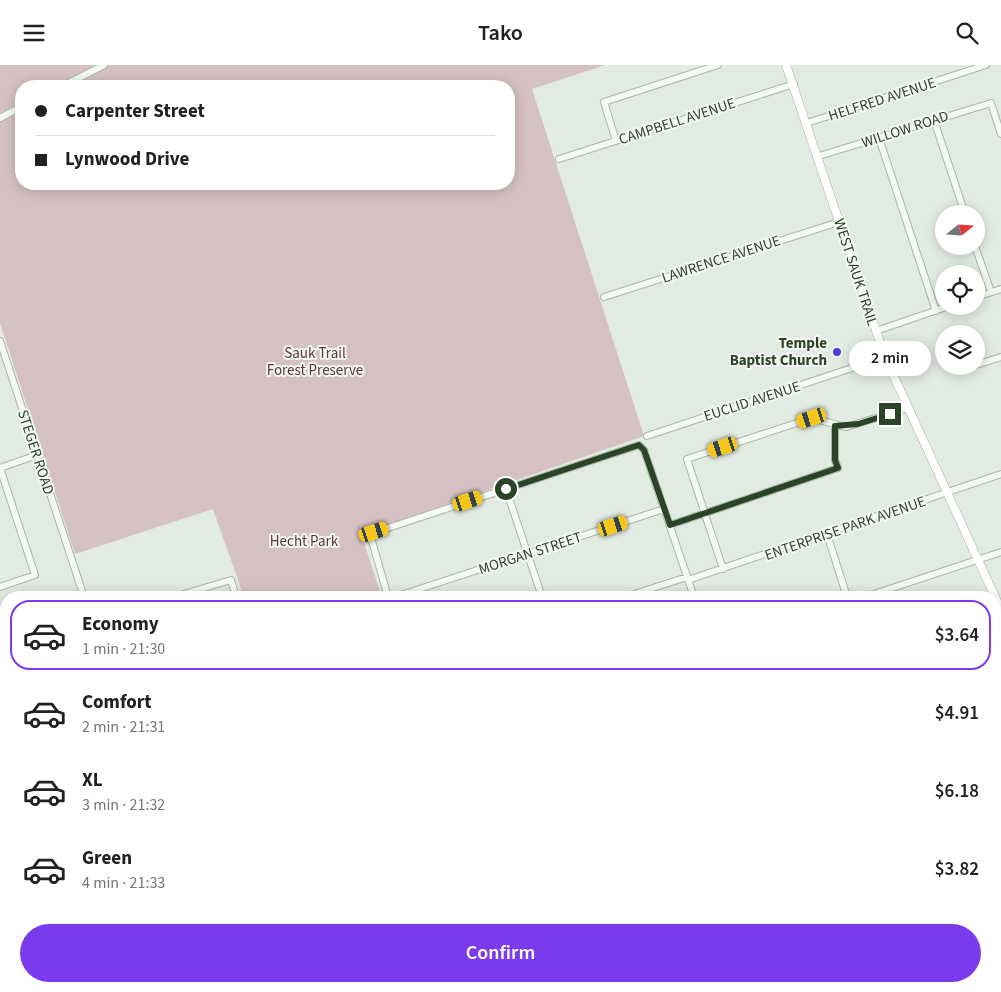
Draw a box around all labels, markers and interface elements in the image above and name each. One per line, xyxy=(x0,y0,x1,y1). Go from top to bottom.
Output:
text: Tako xyxy=(478,17,523,49)
icon: menu xyxy=(20,19,48,47)
icon: search xyxy=(953,19,981,47)
street label: HELFRED AVENUE xyxy=(826,72,939,127)
street label: CAMPBELL AVENUE xyxy=(616,93,738,150)
text: Carpenter Street xyxy=(65,98,205,125)
street label: WILLOW ROAD xyxy=(859,106,951,153)
text: Lynwood Drive xyxy=(65,146,189,173)
north arrow xyxy=(935,205,985,255)
map controls xyxy=(935,205,985,375)
street label: WEST SAUK TRAIL xyxy=(828,216,883,328)
street label: LAWRENCE AVENUE xyxy=(659,230,783,289)
button: locate xyxy=(935,265,985,315)
button: layers xyxy=(935,325,985,375)
place label: Temple Baptist Church xyxy=(730,333,827,371)
callout: 2 min xyxy=(849,341,931,377)
park label: Sauk Trail Forest Preserve xyxy=(267,343,363,381)
marker: Temple Baptist Church xyxy=(831,346,843,358)
text: 2 min xyxy=(871,347,909,369)
street label: EUCLID AVENUE xyxy=(701,376,803,427)
route end xyxy=(879,403,901,425)
car xyxy=(795,406,828,430)
street label: STEGER ROAD xyxy=(12,407,59,497)
car xyxy=(706,435,739,459)
route start xyxy=(495,478,517,500)
car xyxy=(451,489,484,513)
street label: ENTERPRISE PARK AVENUE xyxy=(762,491,929,566)
car xyxy=(596,514,629,538)
car xyxy=(357,520,390,544)
street label: MORGAN STREET xyxy=(476,527,585,580)
park label: Hecht Park xyxy=(270,531,339,552)
text: Economy xyxy=(82,611,159,638)
icon: car xyxy=(22,613,67,658)
text: $3.64 xyxy=(935,622,979,649)
text: 1 min · 21:30 xyxy=(82,638,165,660)
text: Comfort xyxy=(82,689,152,716)
icon: car xyxy=(22,691,67,736)
text: $4.91 xyxy=(935,700,979,727)
text: 2 min · 21:31 xyxy=(82,716,165,738)
text: XL xyxy=(82,767,103,794)
icon: car xyxy=(22,769,67,814)
text: $6.18 xyxy=(935,778,979,805)
text: 3 min · 21:32 xyxy=(82,794,165,816)
text: Green xyxy=(82,845,132,872)
icon: car xyxy=(22,847,67,892)
text: $3.82 xyxy=(935,856,979,883)
text: 4 min · 21:33 xyxy=(82,872,165,894)
button: Confirm xyxy=(20,924,981,982)

